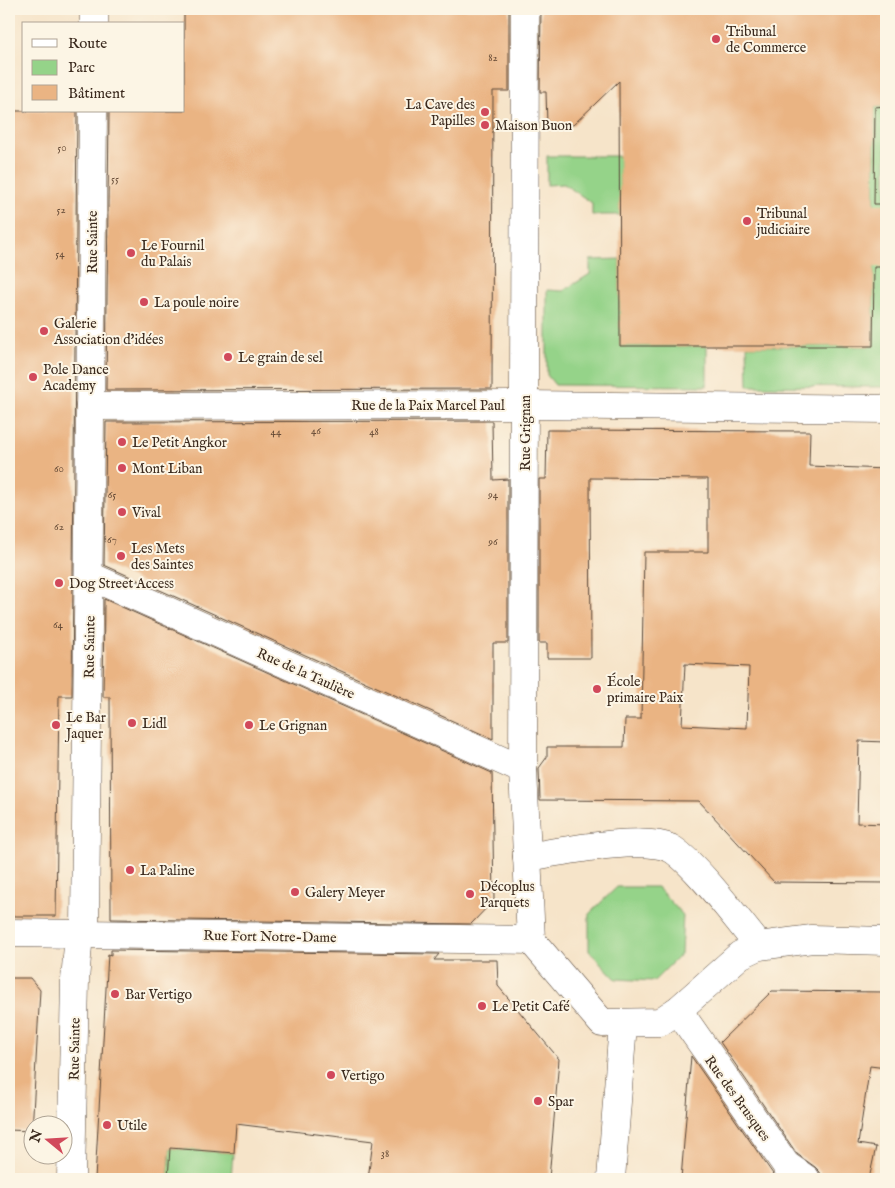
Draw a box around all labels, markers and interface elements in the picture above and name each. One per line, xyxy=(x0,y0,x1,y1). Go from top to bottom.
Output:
legend xyxy=(22,22,185,112)
place label: Tribunal de Commerce xyxy=(726,23,807,57)
marker: Tribunal de Commerce xyxy=(710,33,722,45)
text: Route xyxy=(68,34,107,53)
house number: 82 xyxy=(488,51,498,65)
text: Parc xyxy=(68,58,95,77)
text: Bâtiment xyxy=(68,84,125,103)
place label: La Cave des Papilles xyxy=(406,96,475,130)
marker: La Cave des Papilles xyxy=(479,106,491,118)
place label: Maison Buon xyxy=(495,117,573,135)
marker: Maison Buon xyxy=(479,119,491,131)
house number: 50 xyxy=(57,141,67,155)
house number: 55 xyxy=(111,172,119,186)
house number: 52 xyxy=(56,203,66,217)
place label: Tribunal judiciaire xyxy=(755,205,810,239)
street label: Rue Sainte xyxy=(84,210,102,273)
marker: Tribunal judiciaire xyxy=(741,215,753,227)
place label: Le Fournil du Palais xyxy=(141,237,204,271)
house number: 54 xyxy=(55,247,65,261)
marker: Le Fournil du Palais xyxy=(125,247,137,259)
place label: La poule noire xyxy=(154,294,239,312)
marker: La poule noire xyxy=(138,296,150,308)
place label: Galerie Association d'idées xyxy=(53,315,163,349)
marker: Galerie Association d'idées xyxy=(38,325,50,337)
place label: Le grain de sel xyxy=(238,349,323,367)
marker: Le grain de sel xyxy=(222,351,234,363)
place label: Pole Dance Academy xyxy=(42,361,109,395)
marker: Pole Dance Academy xyxy=(27,371,39,383)
street label: Rue Grignan xyxy=(517,395,535,471)
street label: Rue de la Paix Marcel Paul xyxy=(351,397,505,415)
house number: 46 xyxy=(311,424,321,438)
house number: 44 xyxy=(271,425,282,439)
house number: 48 xyxy=(369,425,379,439)
place label: Le Petit Angkor xyxy=(132,434,227,452)
marker: Le Petit Angkor xyxy=(116,436,128,448)
place label: Mont Liban xyxy=(132,460,203,478)
house number: 60 xyxy=(54,462,64,476)
marker: Mont Liban xyxy=(116,462,128,474)
house number: 65 xyxy=(108,488,116,502)
house number: 94 xyxy=(487,488,499,502)
place label: Vival xyxy=(131,504,161,522)
marker: Vival xyxy=(116,506,128,518)
house number: 62 xyxy=(54,520,64,534)
house number: 67 xyxy=(107,533,117,547)
house number: 96 xyxy=(487,535,498,549)
place label: Les Mets des Saintes xyxy=(131,540,193,574)
marker: Les Mets des Saintes xyxy=(115,550,127,562)
place label: Dog Street Access xyxy=(69,575,174,593)
marker: Dog Street Access xyxy=(53,577,65,589)
street label: Rue Sainte xyxy=(80,615,100,679)
house number: 64 xyxy=(53,618,64,632)
street label: Rue de la Taulière xyxy=(254,644,358,704)
place label: École primaire Paix xyxy=(607,672,683,707)
marker: École primaire Paix xyxy=(591,683,603,695)
place label: Le Bar Jaquer xyxy=(64,709,106,743)
place label: Lidl xyxy=(142,715,167,733)
marker: Lidl xyxy=(126,717,138,729)
place label: Le Grignan xyxy=(259,717,328,735)
marker: Le Bar Jaquer xyxy=(50,719,62,731)
marker: Le Grignan xyxy=(243,719,255,731)
place label: La Paline xyxy=(140,862,195,880)
marker: La Paline xyxy=(124,864,136,876)
place label: Décoplus Parquets xyxy=(480,878,535,912)
place label: Galery Meyer xyxy=(305,884,385,902)
marker: Galery Meyer xyxy=(289,886,301,898)
marker: Décoplus Parquets xyxy=(464,888,476,900)
street label: Rue Fort Notre-Dame xyxy=(203,927,337,947)
place label: Bar Vertigo xyxy=(125,986,193,1004)
marker: Bar Vertigo xyxy=(109,988,121,1000)
place label: Le Petit Café xyxy=(492,998,570,1016)
marker: Le Petit Café xyxy=(476,1000,488,1012)
street label: Rue Sainte xyxy=(65,1017,85,1081)
street label: Rue des Brusques xyxy=(700,1052,774,1145)
place label: Vertigo xyxy=(340,1067,385,1085)
marker: Vertigo xyxy=(325,1069,337,1081)
place label: Spar xyxy=(548,1093,574,1111)
marker: Spar xyxy=(532,1095,544,1107)
north arrow xyxy=(22,1116,72,1166)
place label: Utile xyxy=(117,1117,148,1135)
marker: Utile xyxy=(101,1119,113,1131)
text: N xyxy=(26,1128,47,1146)
house number: 38 xyxy=(381,1147,389,1161)

